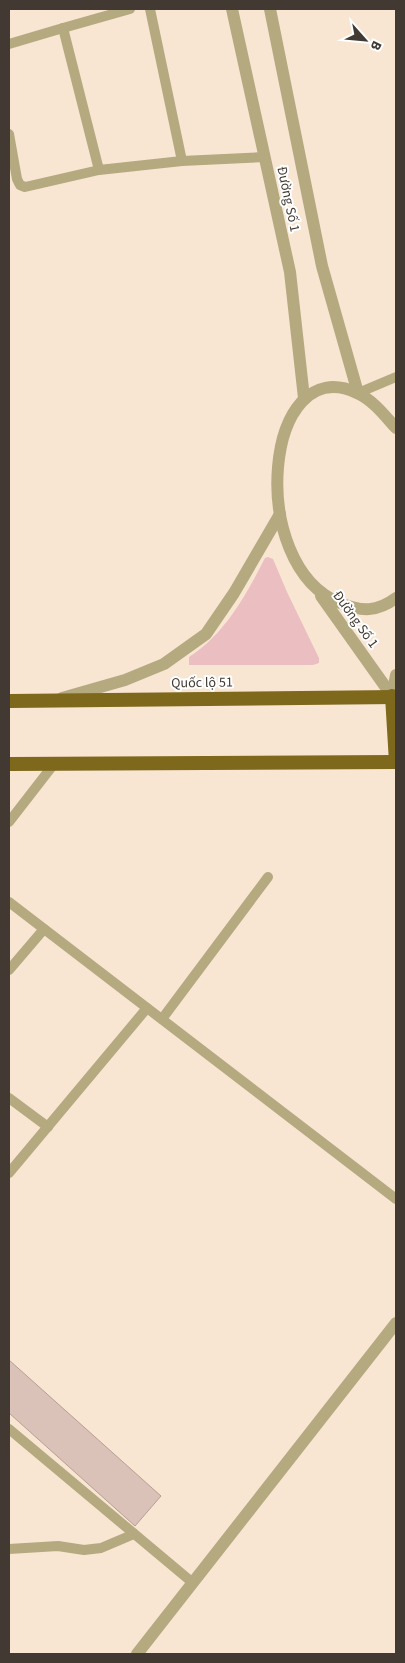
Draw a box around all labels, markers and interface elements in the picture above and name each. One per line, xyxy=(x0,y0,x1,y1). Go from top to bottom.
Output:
north arrow xyxy=(340,15,390,65)
text: B xyxy=(365,37,387,54)
street label: Đường Số 1 xyxy=(271,165,305,234)
street label: Đường Số 1 xyxy=(328,587,383,652)
street label: Quốc lộ 51 xyxy=(171,672,233,694)

